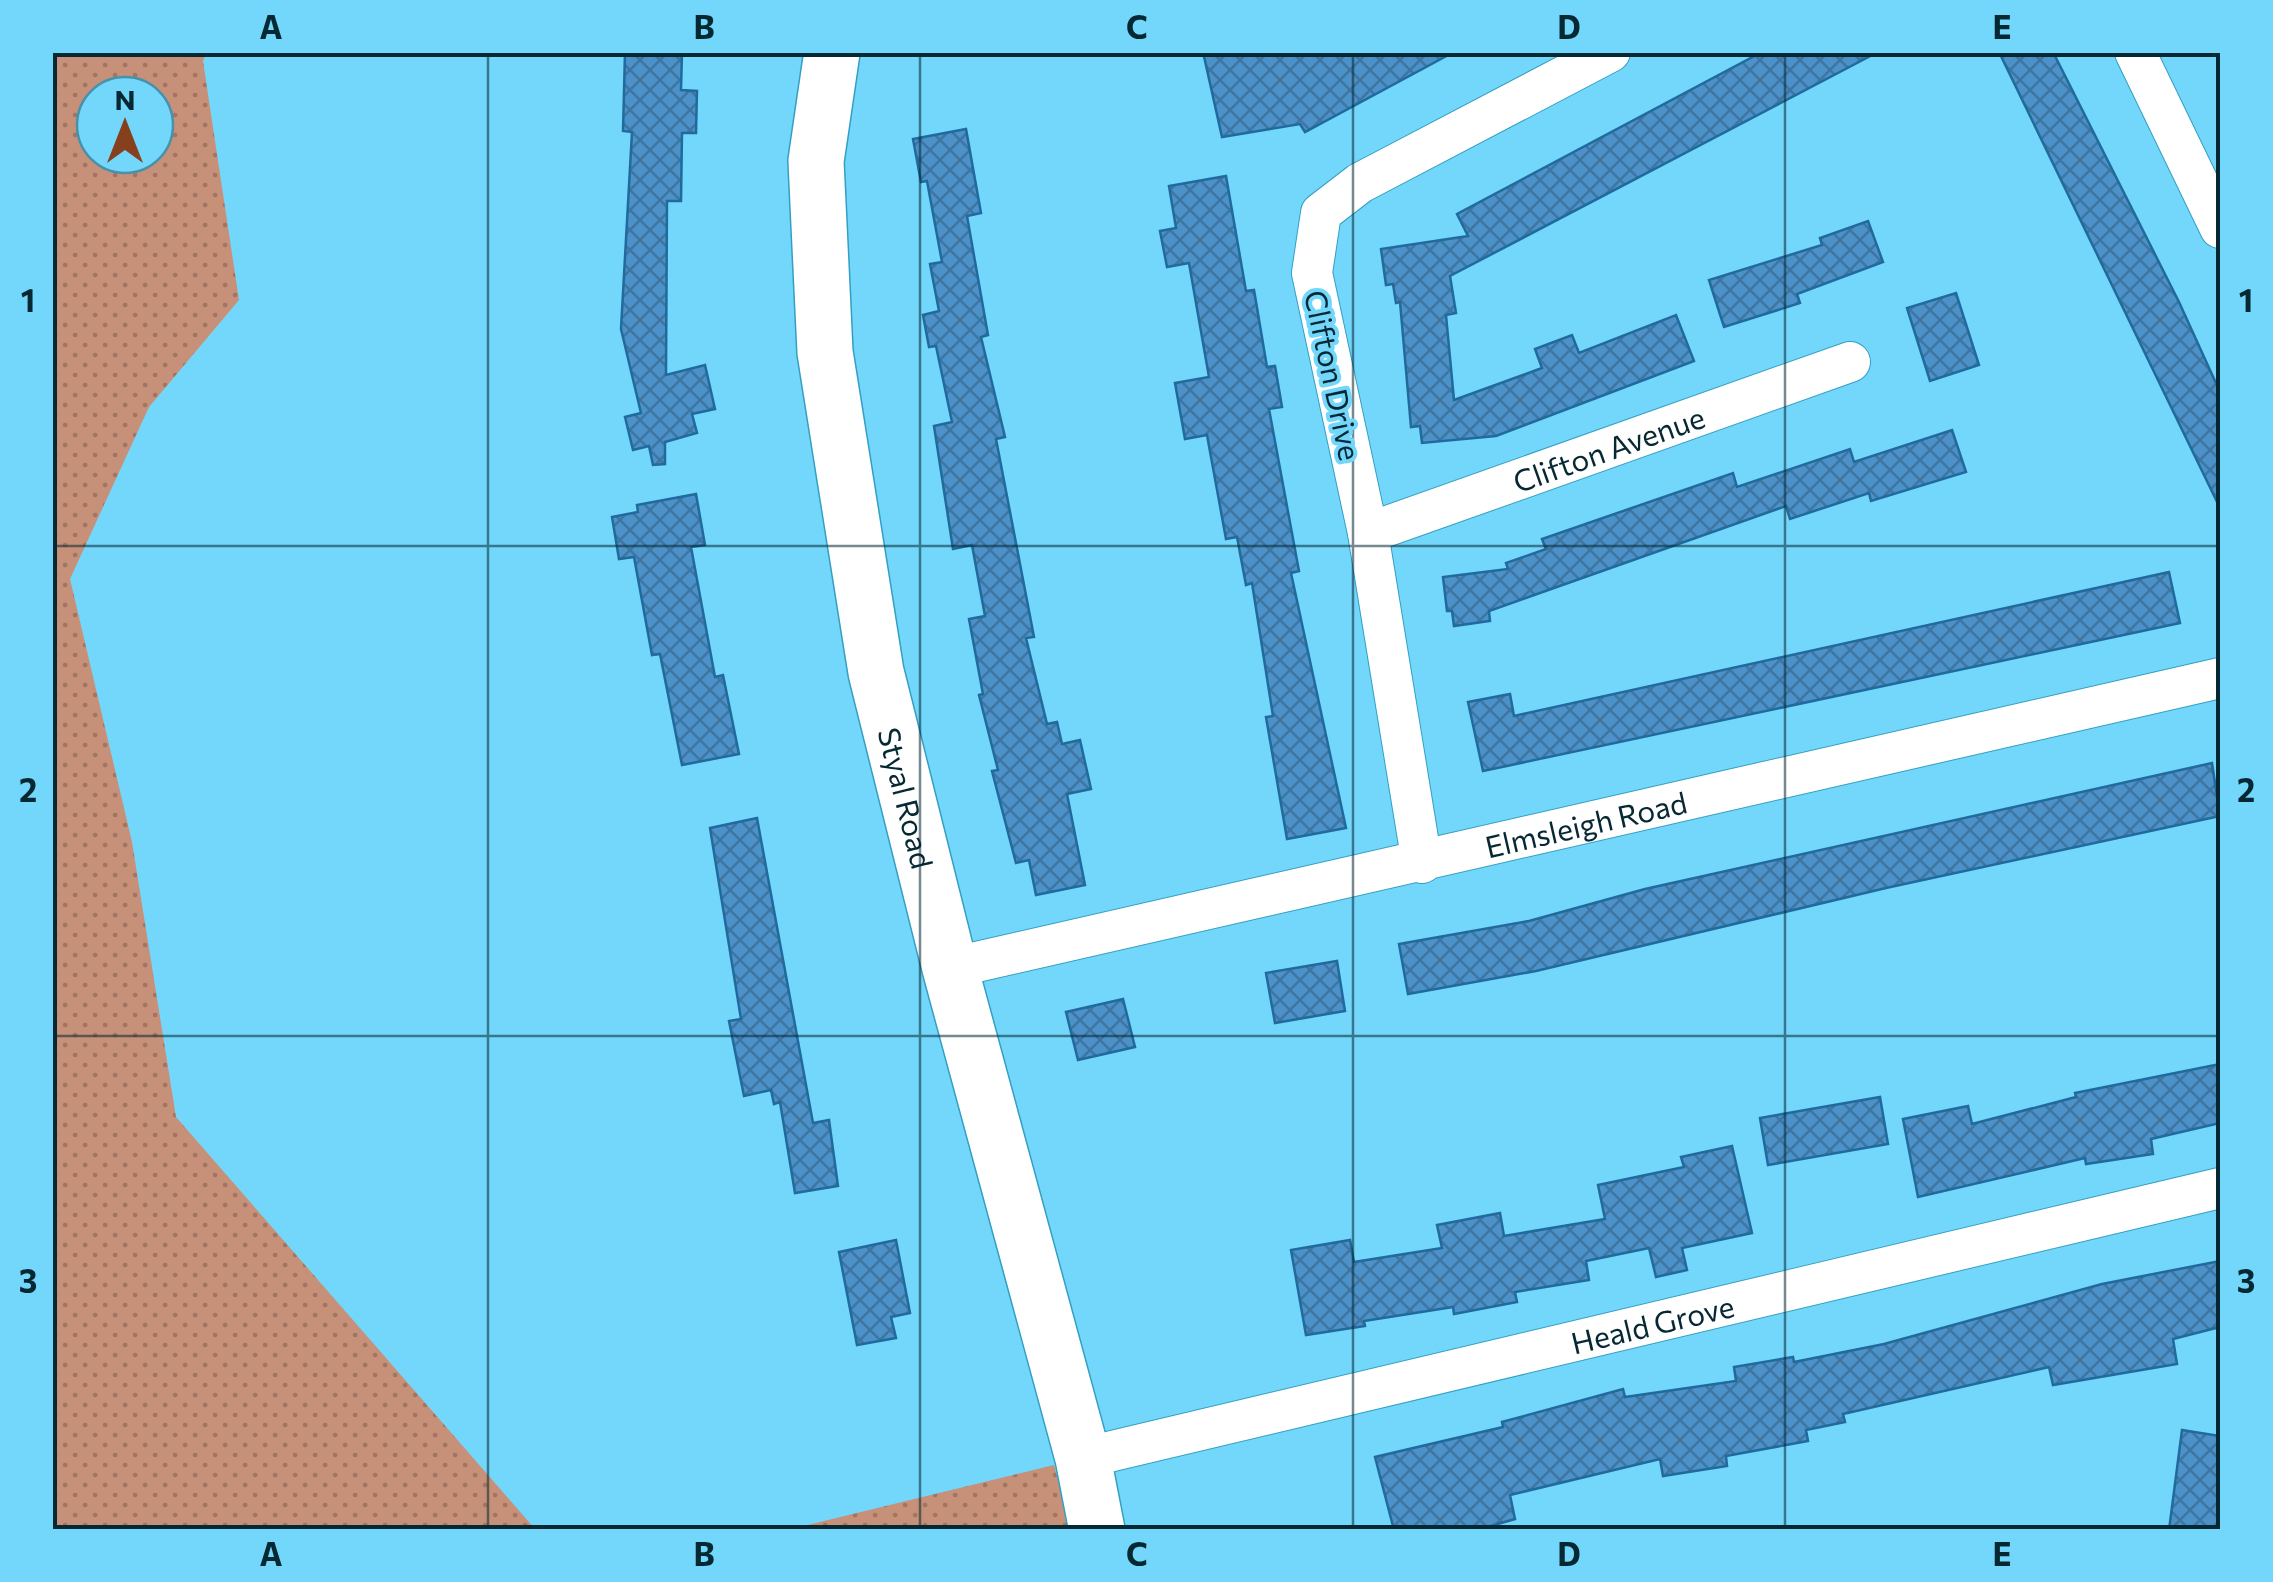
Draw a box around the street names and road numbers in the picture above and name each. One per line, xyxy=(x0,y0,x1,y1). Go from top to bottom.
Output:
street label: Clifton Drive xyxy=(1298,286,1370,464)
street label: Clifton Avenue xyxy=(1508,397,1709,499)
street label: Styal Road xyxy=(872,723,943,872)
street label: Elmsleigh Road xyxy=(1481,782,1690,864)
street label: Heald Grove xyxy=(1567,1286,1737,1360)

